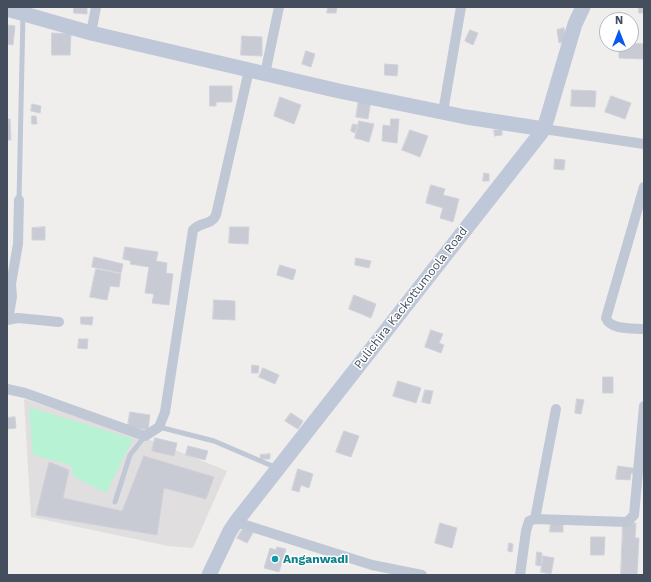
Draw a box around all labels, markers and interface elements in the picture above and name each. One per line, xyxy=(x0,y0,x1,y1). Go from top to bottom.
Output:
north arrow xyxy=(599,12,639,52)
text: N xyxy=(615,14,623,27)
street label: Pulichira Kackottumoola Road xyxy=(351,224,471,372)
place label: Anganwadi xyxy=(283,552,348,566)
marker: Anganwadi xyxy=(270,554,280,564)

